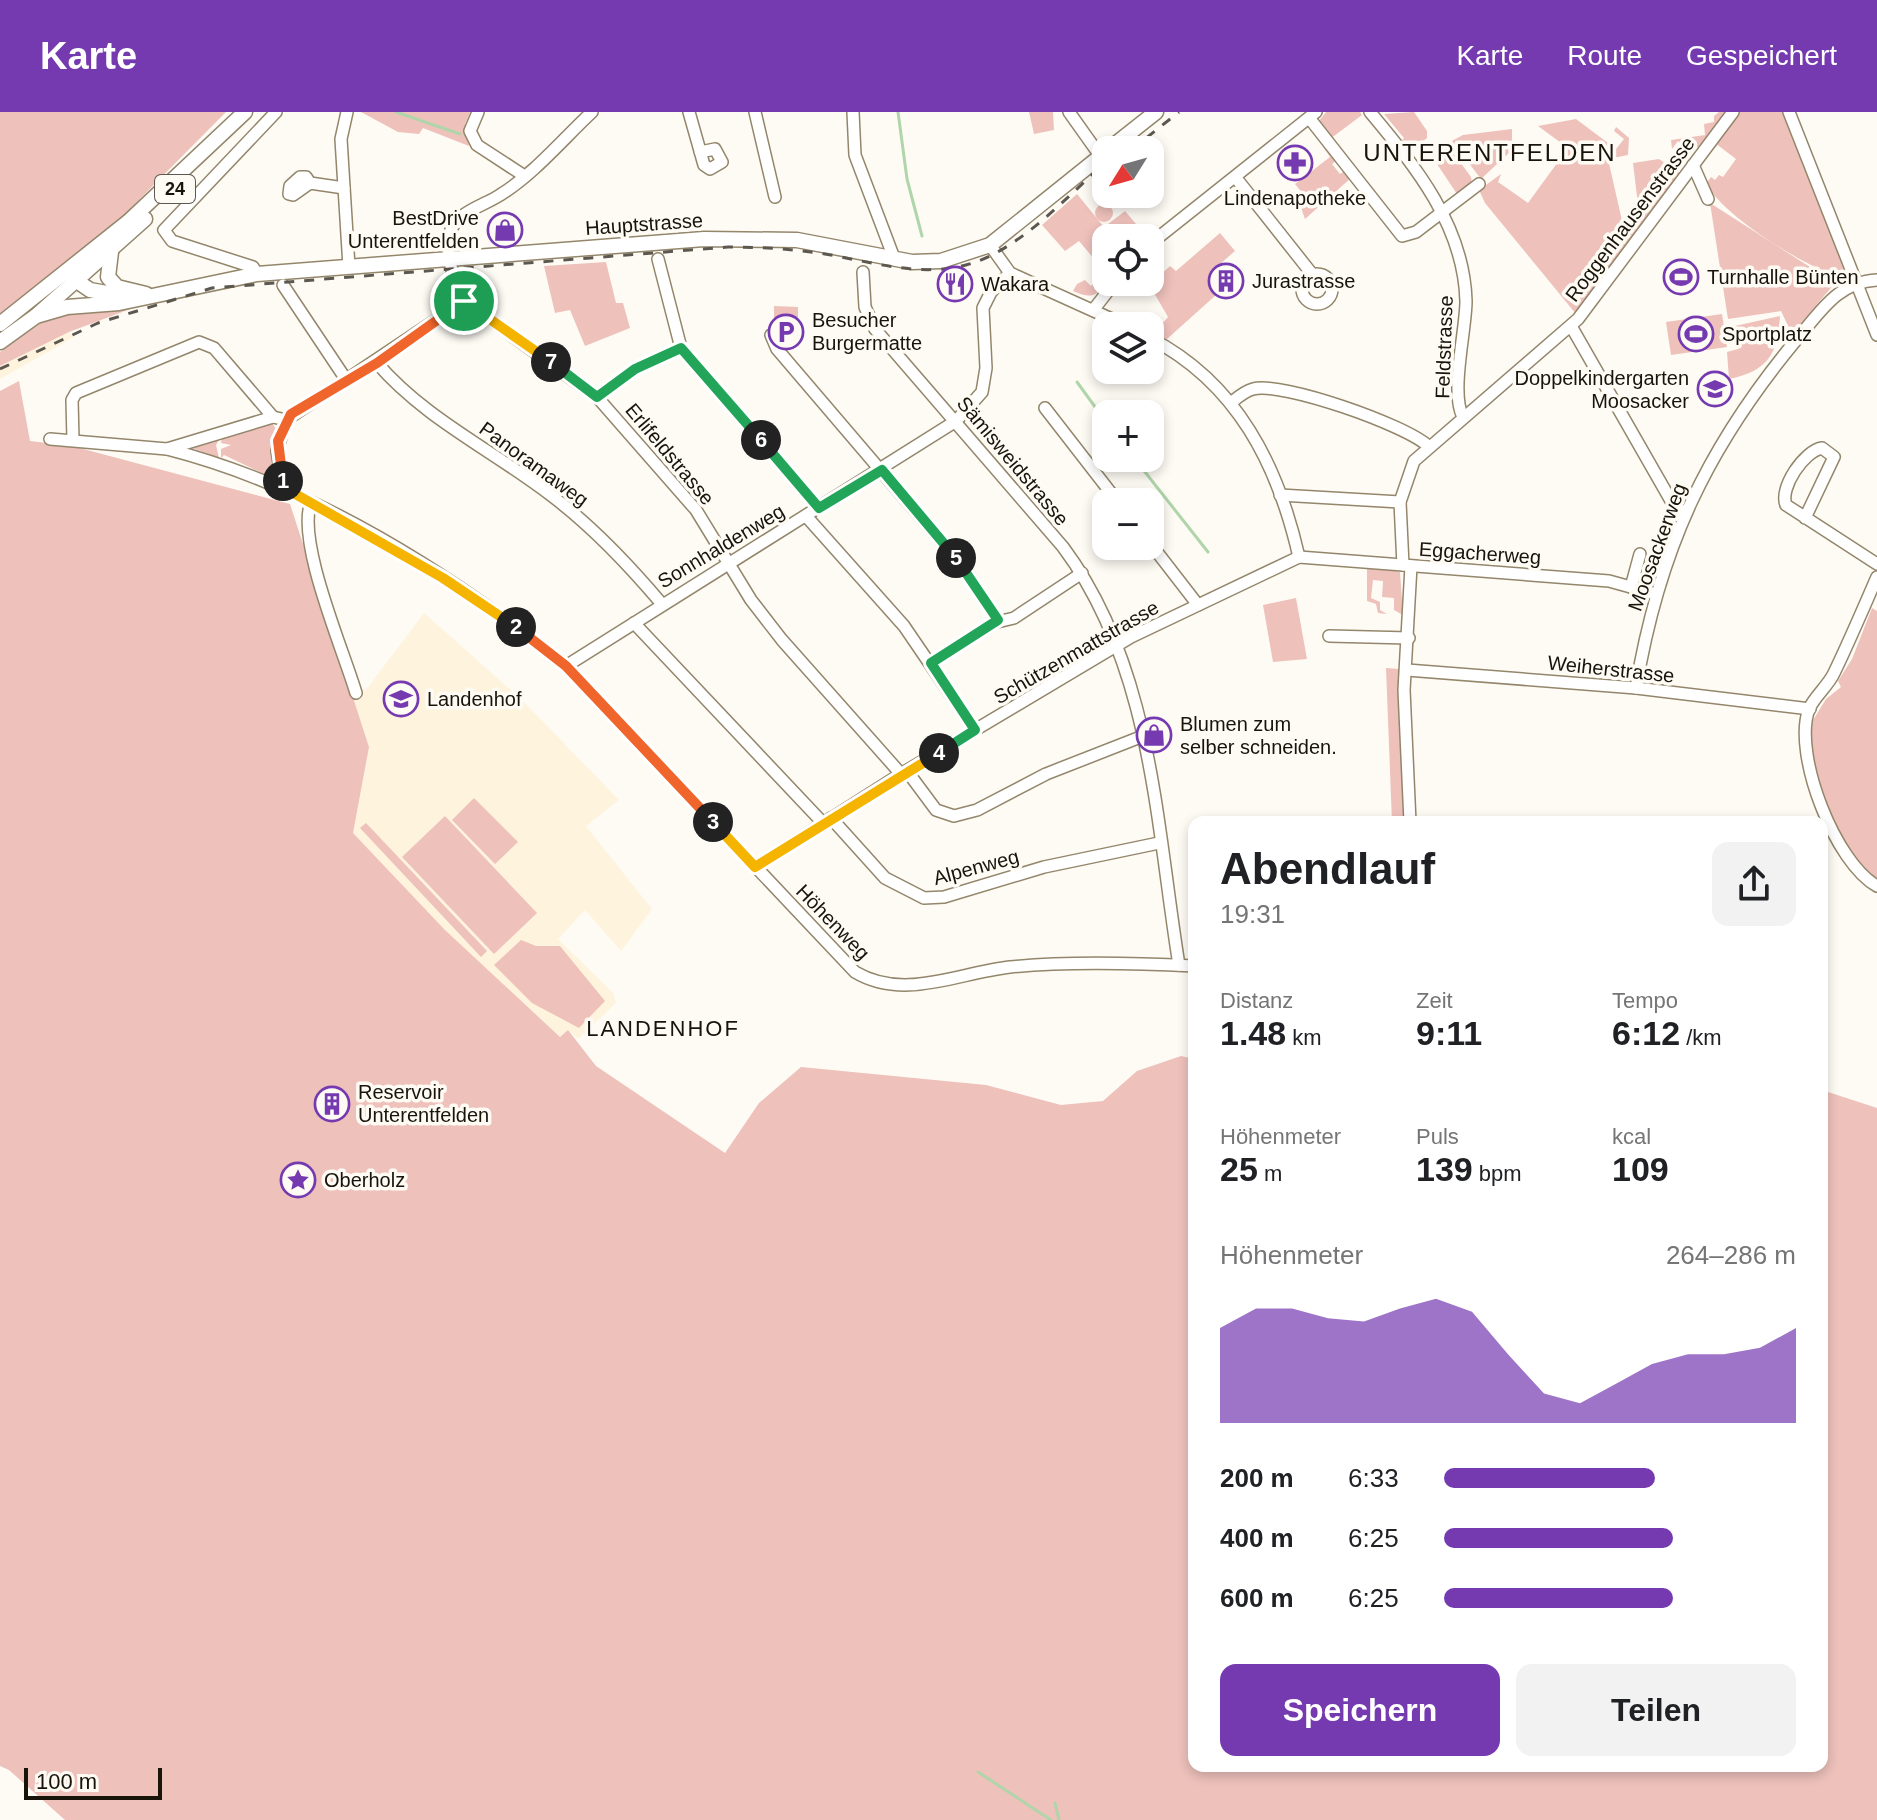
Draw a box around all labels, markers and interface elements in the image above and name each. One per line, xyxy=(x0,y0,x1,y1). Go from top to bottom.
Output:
text: Karte xyxy=(40,35,137,77)
text: Karte xyxy=(1456,40,1523,71)
text: Route xyxy=(1567,40,1642,71)
text: Gespeichert xyxy=(1686,40,1837,71)
street label: Roggenhausenstrasse xyxy=(1561,132,1699,306)
north arrow xyxy=(1092,136,1164,208)
map controls xyxy=(1092,136,1164,560)
district label: UNTERENTFELDEN xyxy=(1363,139,1617,166)
pharmacy icon: Lindenapotheke xyxy=(1276,144,1314,182)
road number: 24 xyxy=(155,175,195,203)
place label: Lindenapotheke xyxy=(1224,187,1366,209)
place label: BestDrive Unterentfelden xyxy=(348,207,479,252)
street label: Hauptstrasse xyxy=(584,209,704,239)
shop icon: BestDrive Unterentfelden xyxy=(486,211,524,249)
button: locate xyxy=(1092,224,1164,296)
sports icon: Turnhalle Bünten xyxy=(1662,258,1700,296)
building icon: Jurastrasse xyxy=(1207,262,1245,300)
restaurant icon: Wakara xyxy=(936,265,974,303)
place label: Turnhalle Bünten xyxy=(1707,266,1859,288)
pin xyxy=(430,267,498,335)
place label: Jurastrasse xyxy=(1252,270,1355,292)
place label: Wakara xyxy=(981,273,1050,295)
icon: arrive xyxy=(442,279,486,323)
street label: Feldstrasse xyxy=(1431,295,1457,399)
place label: Besucher Burgermatte xyxy=(812,309,922,354)
button: layers xyxy=(1092,312,1164,384)
parking icon: Besucher Burgermatte xyxy=(767,313,805,351)
sports icon: Sportplatz xyxy=(1677,315,1715,353)
place label: Sportplatz xyxy=(1722,323,1812,345)
pin: 7 xyxy=(531,342,571,382)
text: 7 xyxy=(545,349,557,374)
place label: Doppelkindergarten Moosacker xyxy=(1514,367,1689,412)
school or university icon: Doppelkindergarten Moosacker xyxy=(1696,370,1734,408)
street label: Sämisweidstrasse xyxy=(953,392,1073,530)
street label: Erlifeldstrasse xyxy=(621,399,719,509)
button: + xyxy=(1092,400,1164,472)
street label: Panoramaweg xyxy=(475,417,593,511)
pin: 6 xyxy=(741,420,781,460)
text: 6 xyxy=(755,427,767,452)
pin: 1 xyxy=(263,461,303,501)
text: 1 xyxy=(277,468,289,493)
street label: Moosackerweg xyxy=(1624,480,1690,614)
button: − xyxy=(1092,488,1164,560)
street label: Sonnhaldenweg xyxy=(654,500,788,592)
pin: 5 xyxy=(936,538,976,578)
street label: Eggacherweg xyxy=(1418,538,1542,568)
text: 5 xyxy=(950,545,962,570)
street label: Schützenmattstrasse xyxy=(990,596,1162,708)
pin: 2 xyxy=(496,607,536,647)
text: 2 xyxy=(510,614,522,639)
street label: Weiherstrasse xyxy=(1546,651,1676,687)
school or university icon: Landenhof xyxy=(382,680,420,718)
place label: Landenhof xyxy=(427,688,522,710)
place label: Blumen zum selber schneiden. xyxy=(1180,713,1337,758)
shop icon: Blumen zum selber schneiden. xyxy=(1135,716,1173,754)
pin: 4 xyxy=(919,733,959,773)
text: 4 xyxy=(933,740,945,765)
pin: 3 xyxy=(693,802,733,842)
text: 3 xyxy=(707,809,719,834)
button: share xyxy=(1712,842,1796,926)
text: Abendlauf xyxy=(1220,844,1435,893)
street label: Alpenweg xyxy=(931,845,1021,889)
street label: Höhenweg xyxy=(792,880,874,964)
text: 19:31 xyxy=(1220,899,1285,929)
text: Distanz xyxy=(1220,988,1293,1013)
text: Zeit xyxy=(1416,988,1453,1013)
text: Tempo xyxy=(1612,988,1678,1013)
text: 1.48 xyxy=(1220,1014,1286,1052)
text: 9:11 xyxy=(1416,1014,1482,1052)
text: 6:12 xyxy=(1612,1014,1680,1052)
district label: LANDENHOF xyxy=(586,1016,740,1041)
text: km xyxy=(1286,1025,1322,1050)
text: /km xyxy=(1680,1025,1722,1050)
place label: Reservoir Unterentfelden xyxy=(358,1081,489,1126)
building icon: Reservoir Unterentfelden xyxy=(313,1085,351,1123)
text: Höhenmeter xyxy=(1220,1124,1341,1149)
text: Puls xyxy=(1416,1124,1459,1149)
text: kcal xyxy=(1612,1124,1651,1149)
text: 25 xyxy=(1220,1150,1258,1188)
text: 139 xyxy=(1416,1150,1473,1188)
text: 109 xyxy=(1612,1150,1669,1188)
place icon: Oberholz xyxy=(279,1161,317,1199)
text: m xyxy=(1258,1161,1282,1186)
text: bpm xyxy=(1473,1161,1522,1186)
place label: Oberholz xyxy=(324,1169,405,1191)
text: Höhenmeter xyxy=(1220,1240,1363,1270)
text: 264–286 m xyxy=(1666,1240,1796,1270)
text: 200 m xyxy=(1220,1463,1294,1493)
text: 6:33 xyxy=(1348,1463,1399,1493)
text: 400 m xyxy=(1220,1523,1294,1553)
text: 6:25 xyxy=(1348,1523,1399,1553)
text: 600 m xyxy=(1220,1583,1294,1613)
text: 6:25 xyxy=(1348,1583,1399,1613)
button: Speichern xyxy=(1220,1664,1500,1756)
button: Teilen xyxy=(1516,1664,1796,1756)
scale bar xyxy=(24,1764,162,1800)
text: 100 m xyxy=(36,1769,97,1794)

